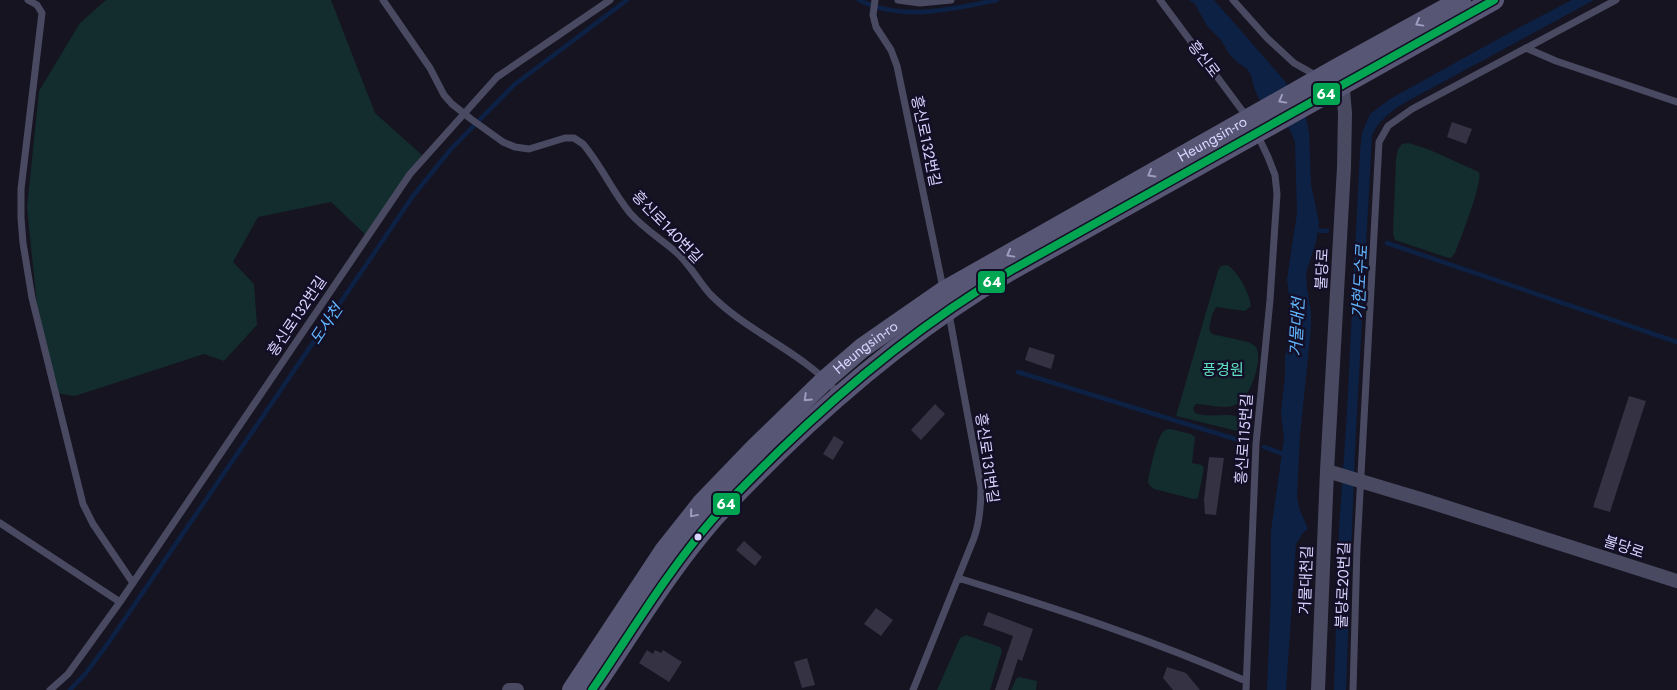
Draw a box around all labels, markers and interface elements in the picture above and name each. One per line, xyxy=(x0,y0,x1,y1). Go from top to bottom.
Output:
one-way arrow xyxy=(1415,17,1424,27)
street label: 흥신로 xyxy=(1183,36,1225,82)
line badge: 64 xyxy=(1312,82,1341,106)
text: 64 xyxy=(1316,84,1336,104)
street label: 흥신로132번길 xyxy=(906,93,946,189)
one-way arrow xyxy=(1278,94,1287,104)
street label: Heungsin-ro xyxy=(1173,111,1251,168)
one-way arrow xyxy=(1148,168,1157,178)
street label: 흥신로140번길 xyxy=(627,186,707,268)
water label: 가현도수로 xyxy=(1347,243,1373,319)
one-way arrow xyxy=(1006,248,1015,258)
street label: 불당로 xyxy=(1310,248,1334,290)
line badge: 64 xyxy=(977,270,1006,294)
street label: 흥신로132번길 xyxy=(262,272,332,360)
text: 64 xyxy=(982,272,1002,292)
water label: 거물대천 xyxy=(1284,295,1310,357)
water label: 도사천 xyxy=(304,297,349,349)
street label: Heungsin-ro xyxy=(828,315,902,379)
park label: 풍경원 xyxy=(1202,359,1244,381)
one-way arrow xyxy=(803,392,812,401)
street label: 흥신로115번길 xyxy=(1230,393,1258,485)
street label: 흥신로131번길 xyxy=(970,412,1004,504)
line badge: 64 xyxy=(712,492,741,516)
text: 64 xyxy=(716,494,736,514)
one-way arrow xyxy=(690,508,698,517)
street label: 불당로 xyxy=(1601,530,1647,564)
unlabelled marker xyxy=(693,532,703,542)
street label: 불당로20번길 xyxy=(1330,541,1356,629)
street label: 거물대천길 xyxy=(1294,545,1318,615)

